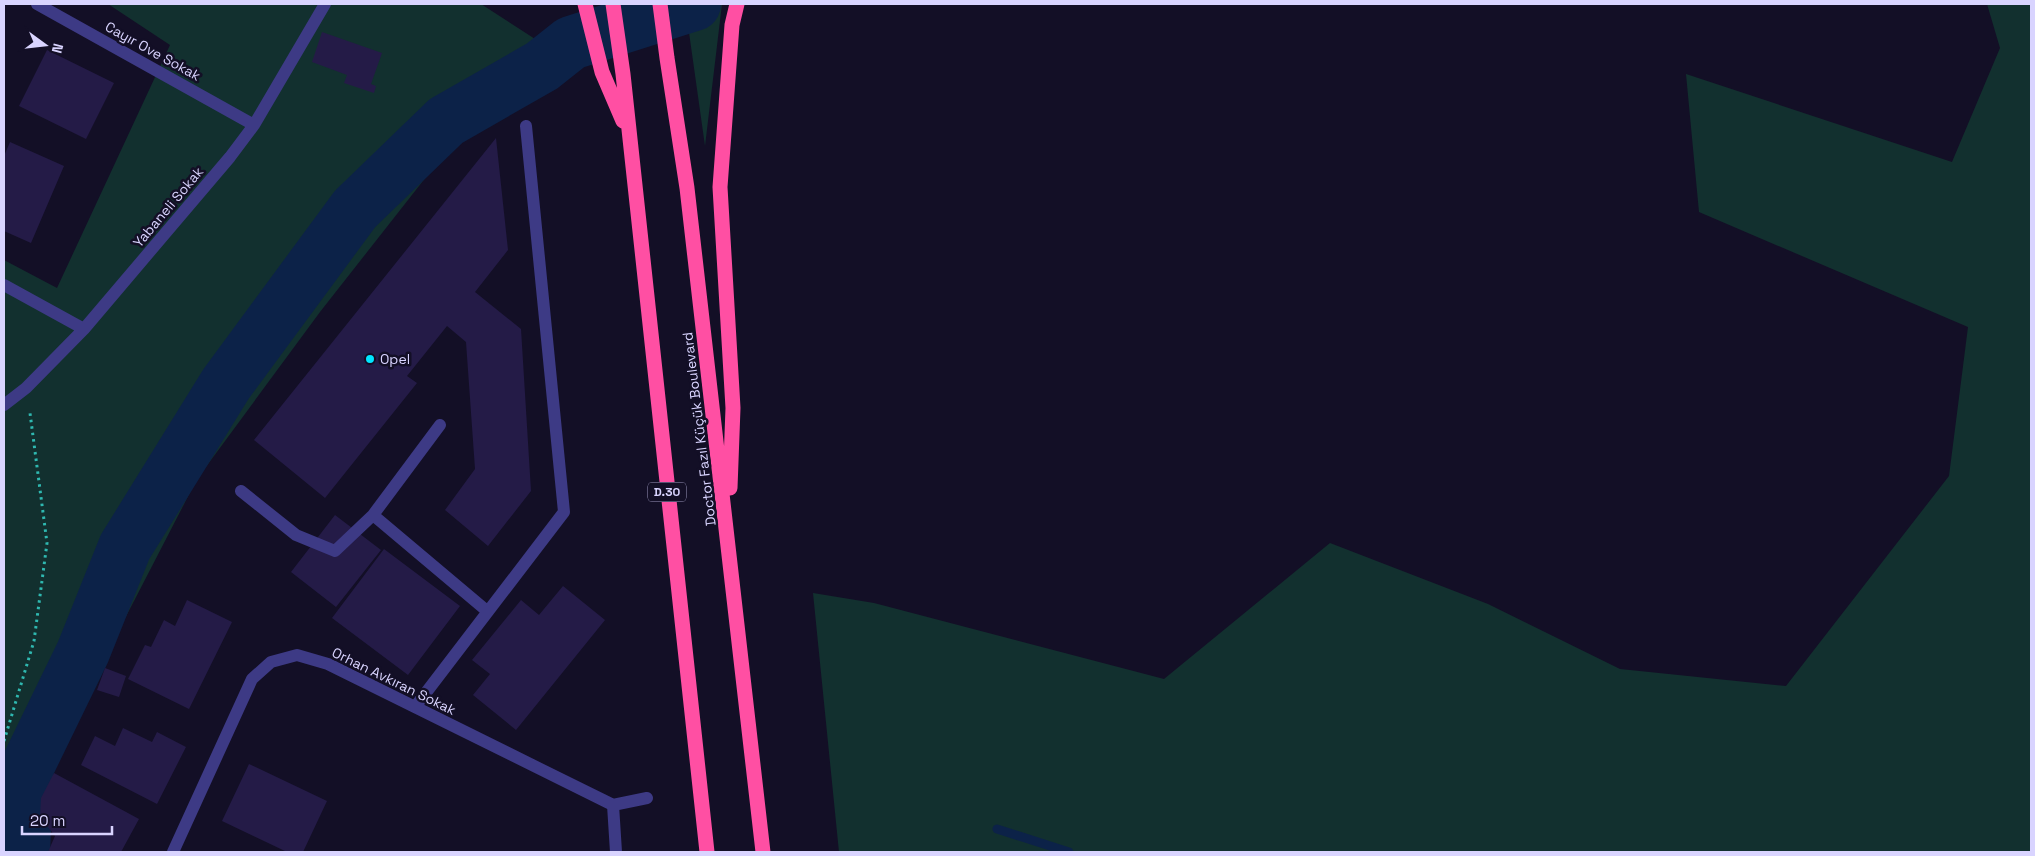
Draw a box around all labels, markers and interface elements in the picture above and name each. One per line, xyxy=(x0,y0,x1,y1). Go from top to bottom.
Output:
street label: Cayır Ove Sokak xyxy=(102,17,204,85)
north arrow xyxy=(20,20,70,70)
text: N xyxy=(48,41,67,55)
street label: Yabaneli Sokak xyxy=(129,163,207,251)
street label: Doctor Fazıl Küçük Boulevard xyxy=(678,331,720,527)
place label: Opel xyxy=(380,350,410,368)
marker: Opel xyxy=(364,353,376,365)
road number: D.30 xyxy=(648,482,686,502)
street label: Orhan Avkıran Sokak xyxy=(329,643,459,719)
scale bar xyxy=(22,804,112,836)
text: 20 m xyxy=(30,811,65,830)

